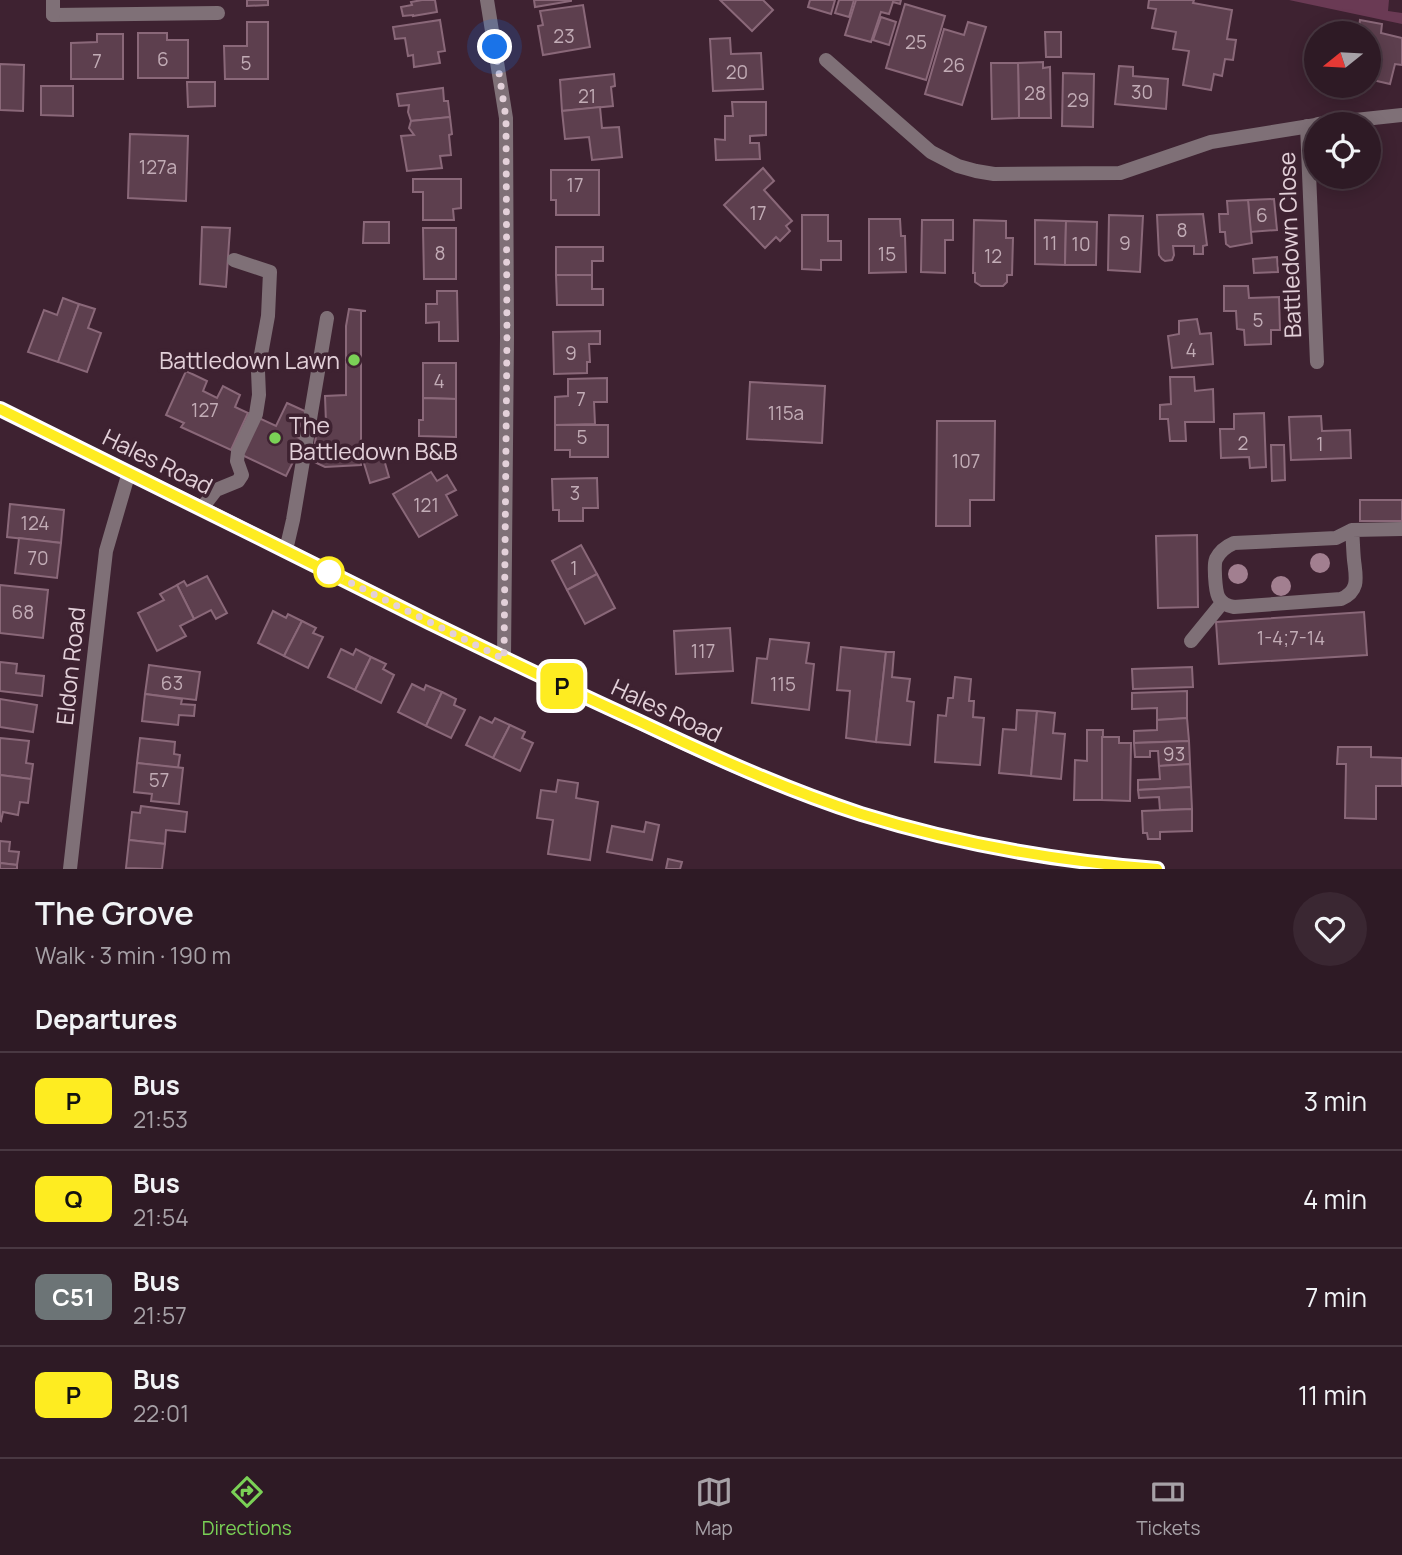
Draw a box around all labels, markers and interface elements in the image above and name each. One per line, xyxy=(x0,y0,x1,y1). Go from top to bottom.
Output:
north arrow xyxy=(1304,21,1381,98)
map controls xyxy=(1304,21,1381,189)
house number: 23 xyxy=(553,23,575,49)
your location xyxy=(477,29,512,64)
house number: 25 xyxy=(905,29,927,55)
house number: 6 xyxy=(157,46,169,72)
house number: 7 xyxy=(92,48,102,74)
house number: 5 xyxy=(241,50,252,76)
house number: 26 xyxy=(943,52,965,78)
house number: 20 xyxy=(726,59,748,85)
house number: 30 xyxy=(1131,79,1153,105)
house number: 28 xyxy=(1024,80,1046,106)
house number: 21 xyxy=(578,83,596,109)
house number: 29 xyxy=(1067,87,1089,113)
button: locate xyxy=(1304,112,1381,189)
street label: Battledown Close xyxy=(1270,151,1308,339)
house number: 127a xyxy=(139,154,177,180)
house number: 17 xyxy=(567,172,583,198)
house number: 17 xyxy=(750,200,766,226)
house number: 6 xyxy=(1256,202,1268,228)
house number: 8 xyxy=(1176,217,1188,243)
house number: 11 xyxy=(1043,230,1057,256)
house number: 9 xyxy=(1119,230,1131,256)
house number: 10 xyxy=(1071,231,1091,257)
house number: 8 xyxy=(434,240,446,266)
house number: 15 xyxy=(878,241,896,267)
house number: 12 xyxy=(984,243,1002,269)
house number: 5 xyxy=(1253,307,1264,333)
house number: 4 xyxy=(1185,337,1197,363)
house number: 9 xyxy=(565,340,577,366)
place label: Battledown Lawn xyxy=(159,344,340,376)
marker: Battledown Lawn xyxy=(346,352,362,368)
house number: 4 xyxy=(433,368,445,394)
house number: 7 xyxy=(576,386,586,412)
house number: 127 xyxy=(191,397,219,423)
house number: 115a xyxy=(768,400,804,426)
place label: The Battledown B&B xyxy=(289,409,458,467)
street label: Hales Road xyxy=(98,421,218,501)
house number: 5 xyxy=(577,424,588,450)
marker: The Battledown B&B xyxy=(267,430,283,446)
house number: 2 xyxy=(1238,430,1248,456)
house number: 1 xyxy=(1316,431,1324,457)
house number: 107 xyxy=(952,448,980,474)
house number: 3 xyxy=(570,480,580,506)
house number: 121 xyxy=(413,492,439,518)
house number: 124 xyxy=(20,510,50,536)
house number: 70 xyxy=(27,545,49,571)
house number: 1 xyxy=(570,555,578,581)
unlabelled marker xyxy=(314,557,344,587)
house number: 68 xyxy=(12,599,34,625)
street label: Eldon Road xyxy=(48,605,92,727)
house number: 1-4;7-14 xyxy=(1257,625,1325,651)
house number: 117 xyxy=(691,638,715,664)
line badge: P xyxy=(539,663,585,709)
text: P xyxy=(554,669,570,702)
house number: 63 xyxy=(161,670,183,696)
street label: Hales Road xyxy=(607,670,727,750)
house number: 115 xyxy=(770,671,796,697)
house number: 93 xyxy=(1163,741,1185,767)
house number: 57 xyxy=(149,767,169,793)
text: The Grove xyxy=(35,890,194,935)
button: heart xyxy=(1293,892,1367,966)
text: Walk · 3 min · 190 m xyxy=(35,939,231,971)
text: Departures xyxy=(35,1001,177,1037)
text: Bus xyxy=(133,1067,180,1103)
text: 3 min xyxy=(1304,1083,1367,1119)
text: P xyxy=(66,1084,81,1117)
text: 21:53 xyxy=(133,1103,188,1135)
text: Bus xyxy=(133,1165,180,1201)
text: 4 min xyxy=(1303,1181,1367,1217)
text: Q xyxy=(65,1182,83,1215)
text: 21:54 xyxy=(133,1201,189,1233)
text: Bus xyxy=(133,1263,180,1299)
text: 7 min xyxy=(1305,1279,1367,1315)
text: C51 xyxy=(52,1280,95,1313)
text: 21:57 xyxy=(133,1299,187,1331)
text: Bus xyxy=(133,1361,180,1397)
text: 11 min xyxy=(1298,1377,1367,1413)
text: P xyxy=(66,1378,81,1411)
text: 22:01 xyxy=(133,1397,189,1429)
tab: Directions xyxy=(202,1473,292,1541)
tab: Map xyxy=(695,1473,733,1541)
tab: Tickets xyxy=(1136,1473,1200,1541)

